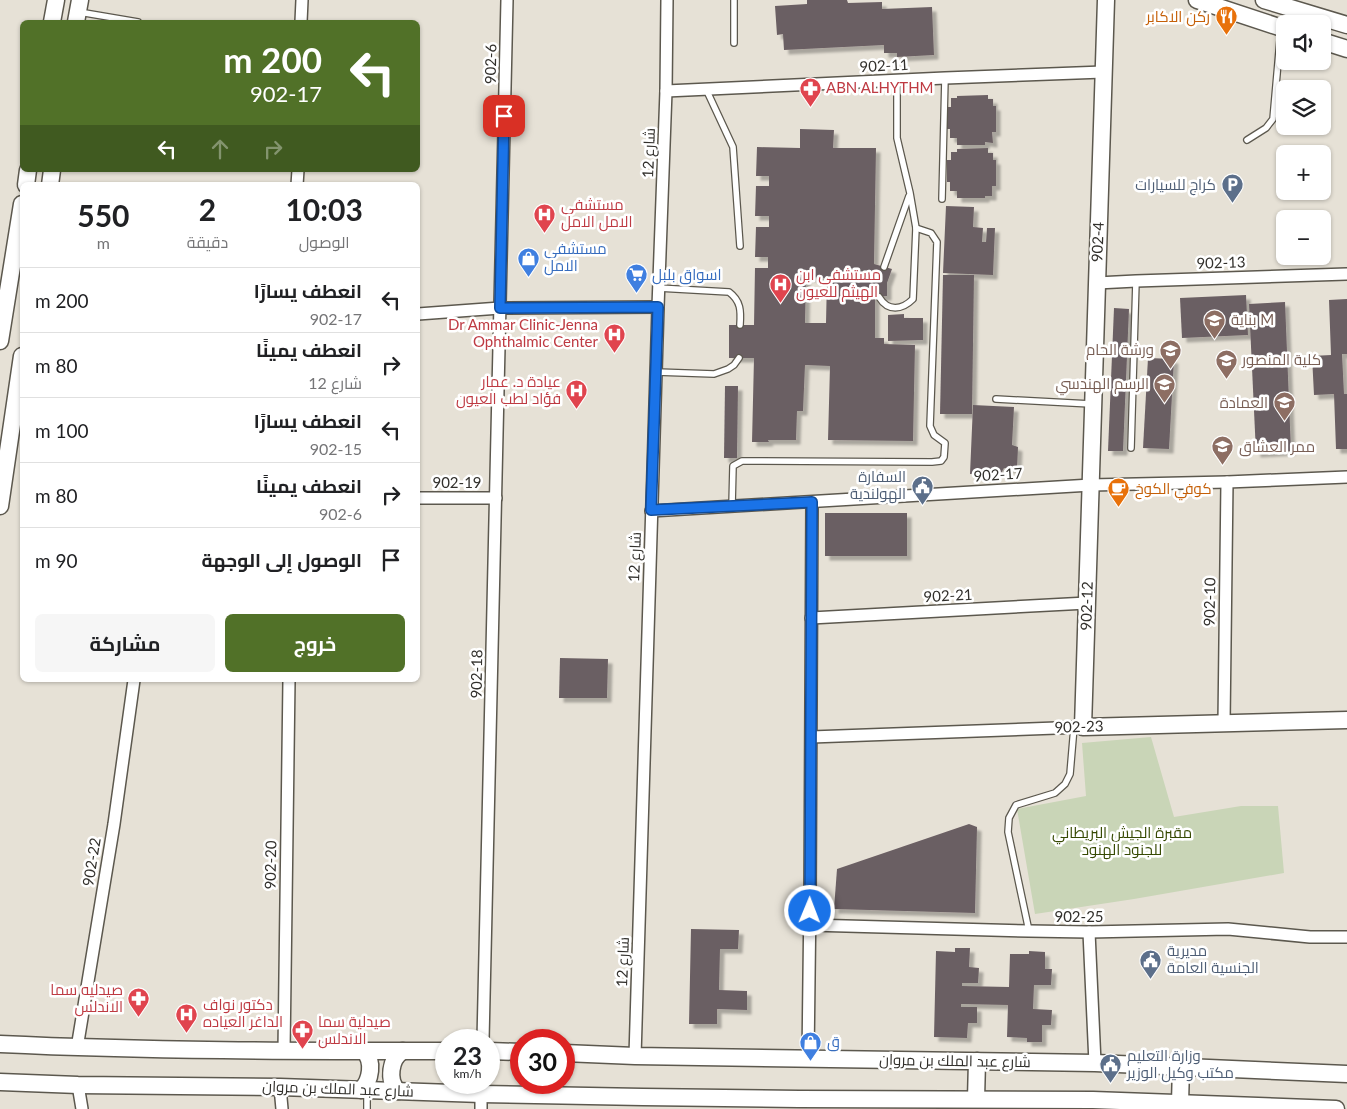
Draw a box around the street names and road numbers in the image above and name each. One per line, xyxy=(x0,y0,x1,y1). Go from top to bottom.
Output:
street label: 902-6 xyxy=(481,43,499,84)
street label: 902-11 xyxy=(859,55,909,75)
street label: شارع 12 xyxy=(638,128,661,179)
street label: 902-4 xyxy=(1087,221,1107,262)
street label: 902-13 xyxy=(1196,252,1246,272)
street label: 902-17 xyxy=(973,463,1023,485)
street label: 902-19 xyxy=(432,473,482,491)
street label: شارع 12 xyxy=(624,532,647,583)
street label: 902-10 xyxy=(1200,577,1218,627)
street label: 902-12 xyxy=(1076,581,1096,631)
street label: 902-21 xyxy=(923,585,973,605)
street label: 902-18 xyxy=(467,649,485,699)
street label: 902-23 xyxy=(1054,716,1104,736)
street label: 902-22 xyxy=(78,836,104,887)
street label: 902-20 xyxy=(261,840,279,890)
street label: 902-25 xyxy=(1054,907,1104,925)
street label: شارع 12 xyxy=(612,937,635,988)
street label: شارع عبد الملك بن مروان xyxy=(879,1050,1031,1073)
street label: شارع عبد الملك بن مروان xyxy=(262,1076,414,1103)

